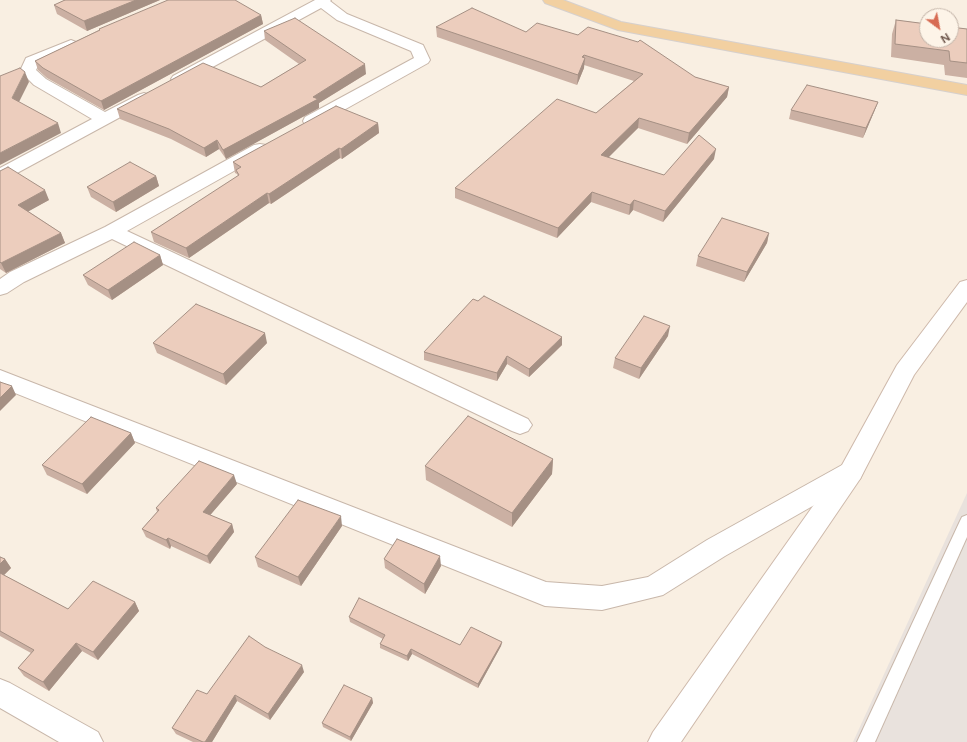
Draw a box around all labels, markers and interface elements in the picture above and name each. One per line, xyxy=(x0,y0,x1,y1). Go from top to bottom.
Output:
north arrow xyxy=(919,8,959,48)
text: N xyxy=(938,30,952,46)

